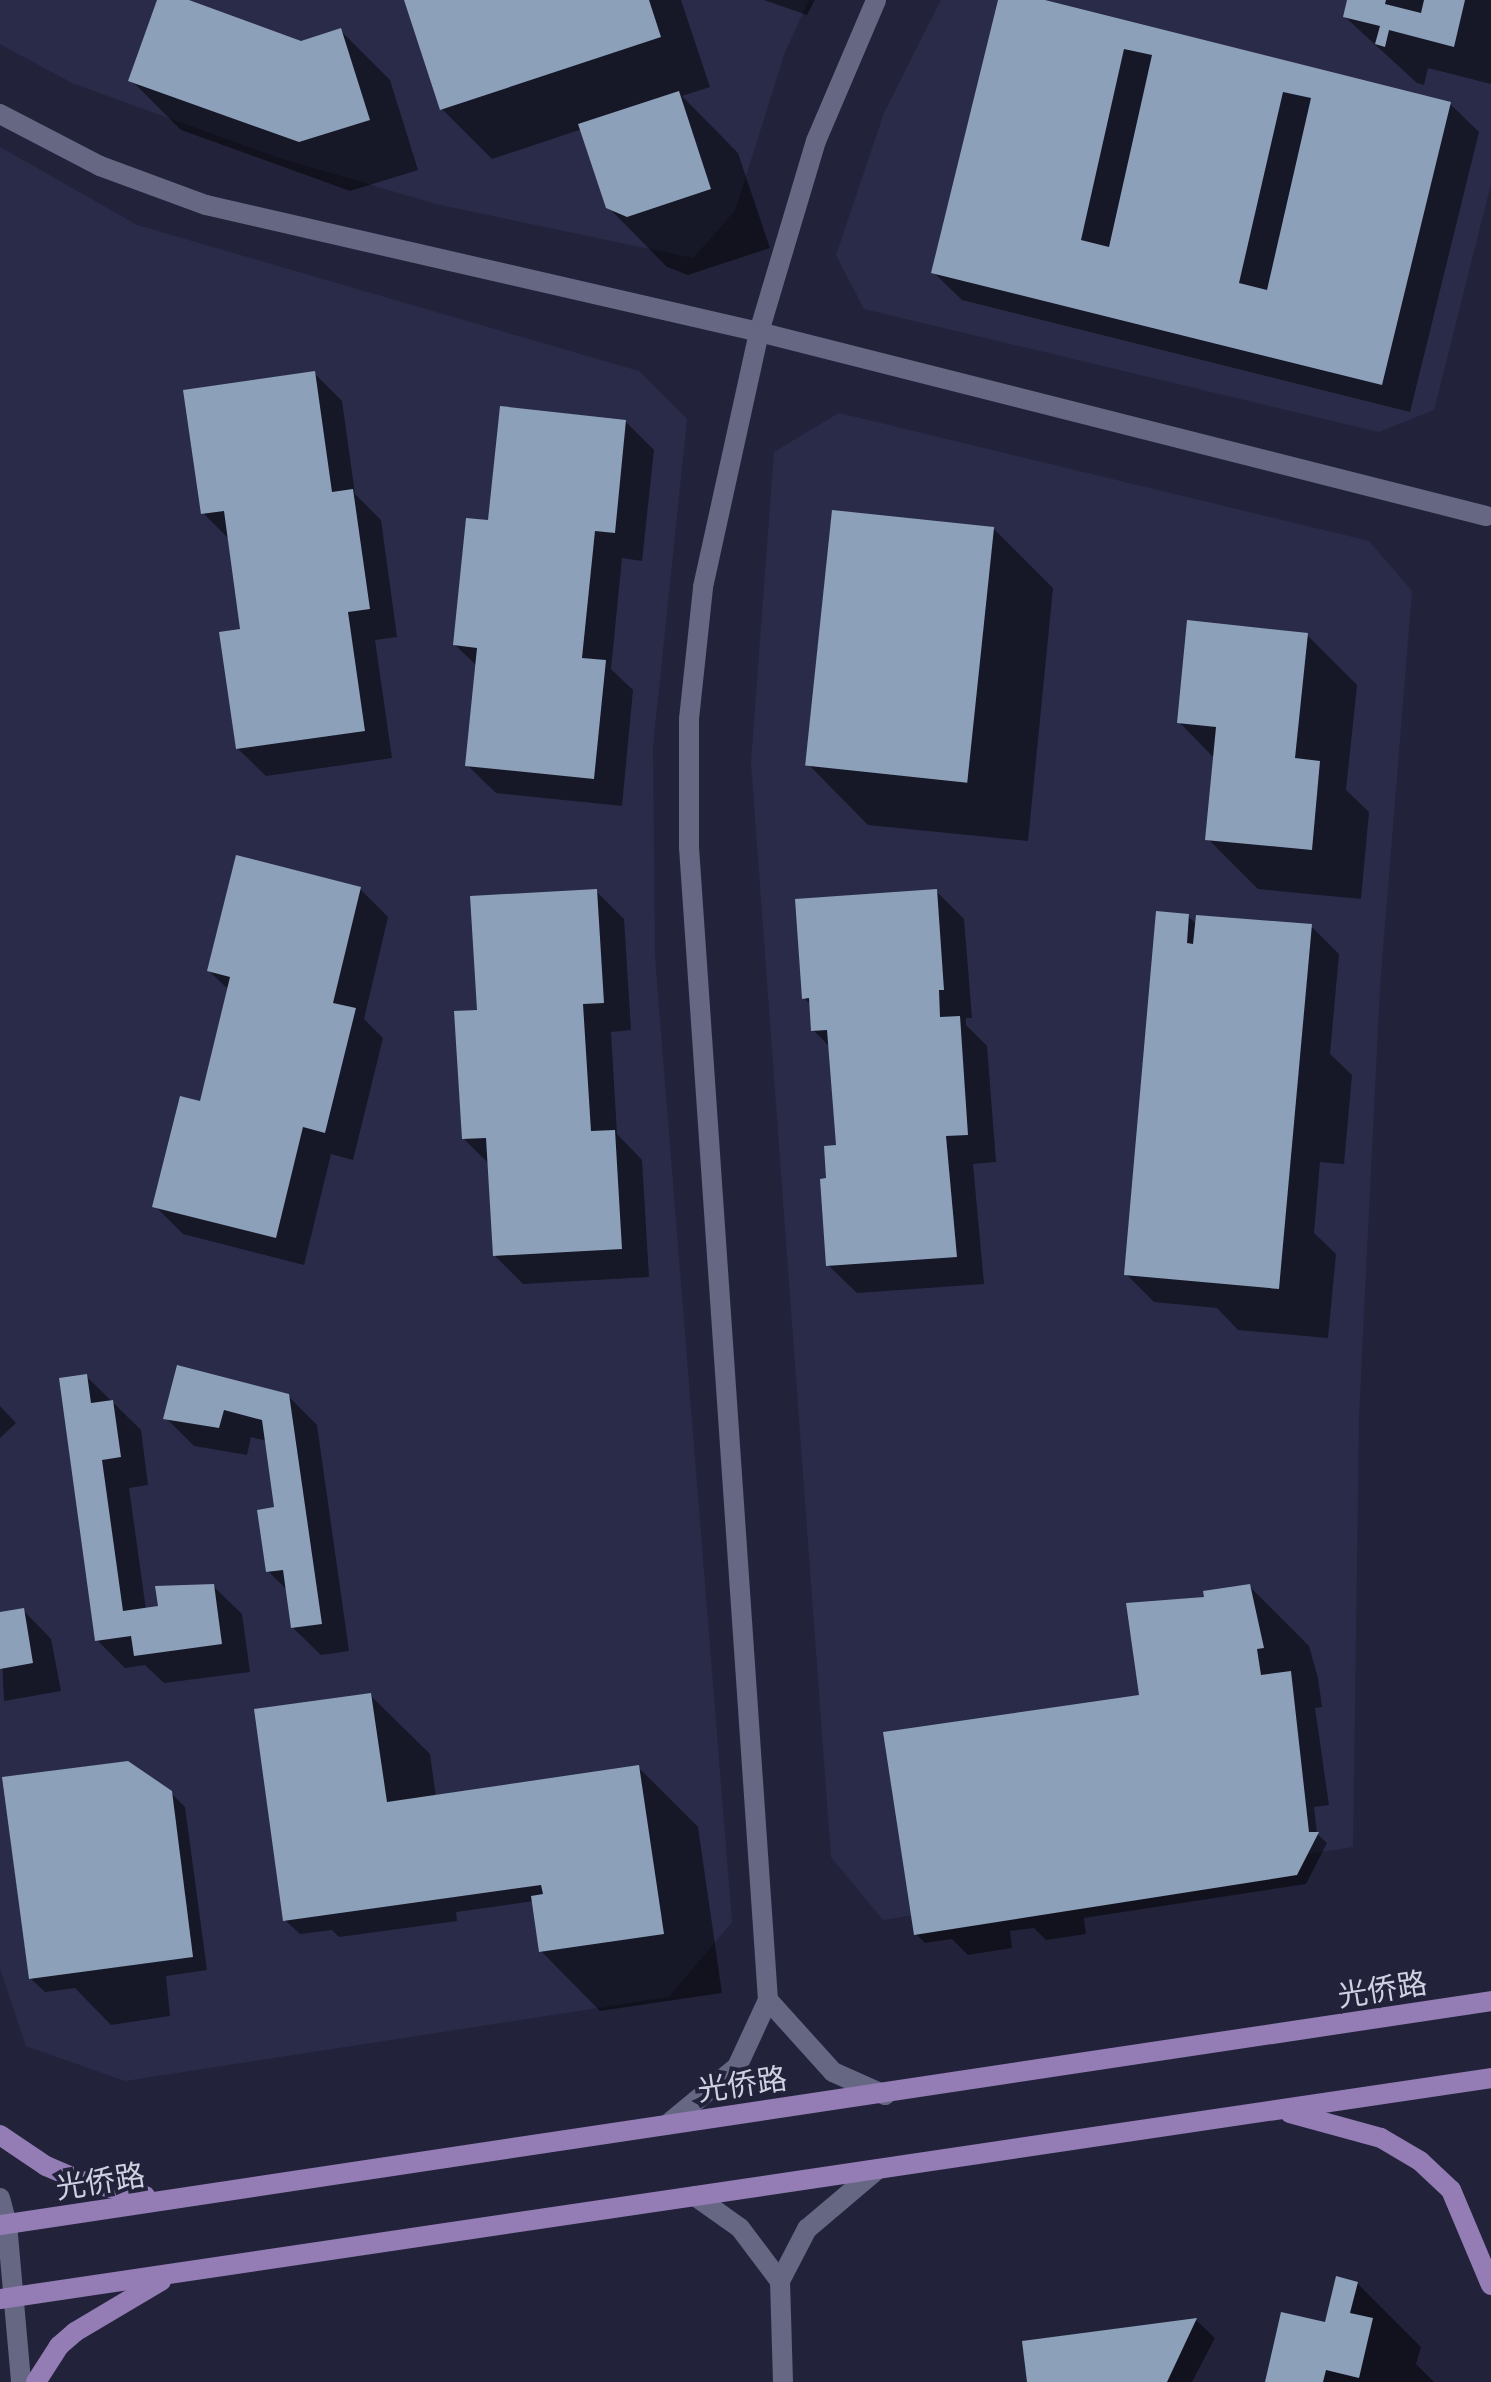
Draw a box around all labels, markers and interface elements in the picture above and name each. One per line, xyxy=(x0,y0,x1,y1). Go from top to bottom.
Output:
street label: 光侨路 xyxy=(1335,1963,1429,2013)
street label: 光侨路 xyxy=(695,2059,789,2107)
street label: 光侨路 xyxy=(53,2155,147,2205)

